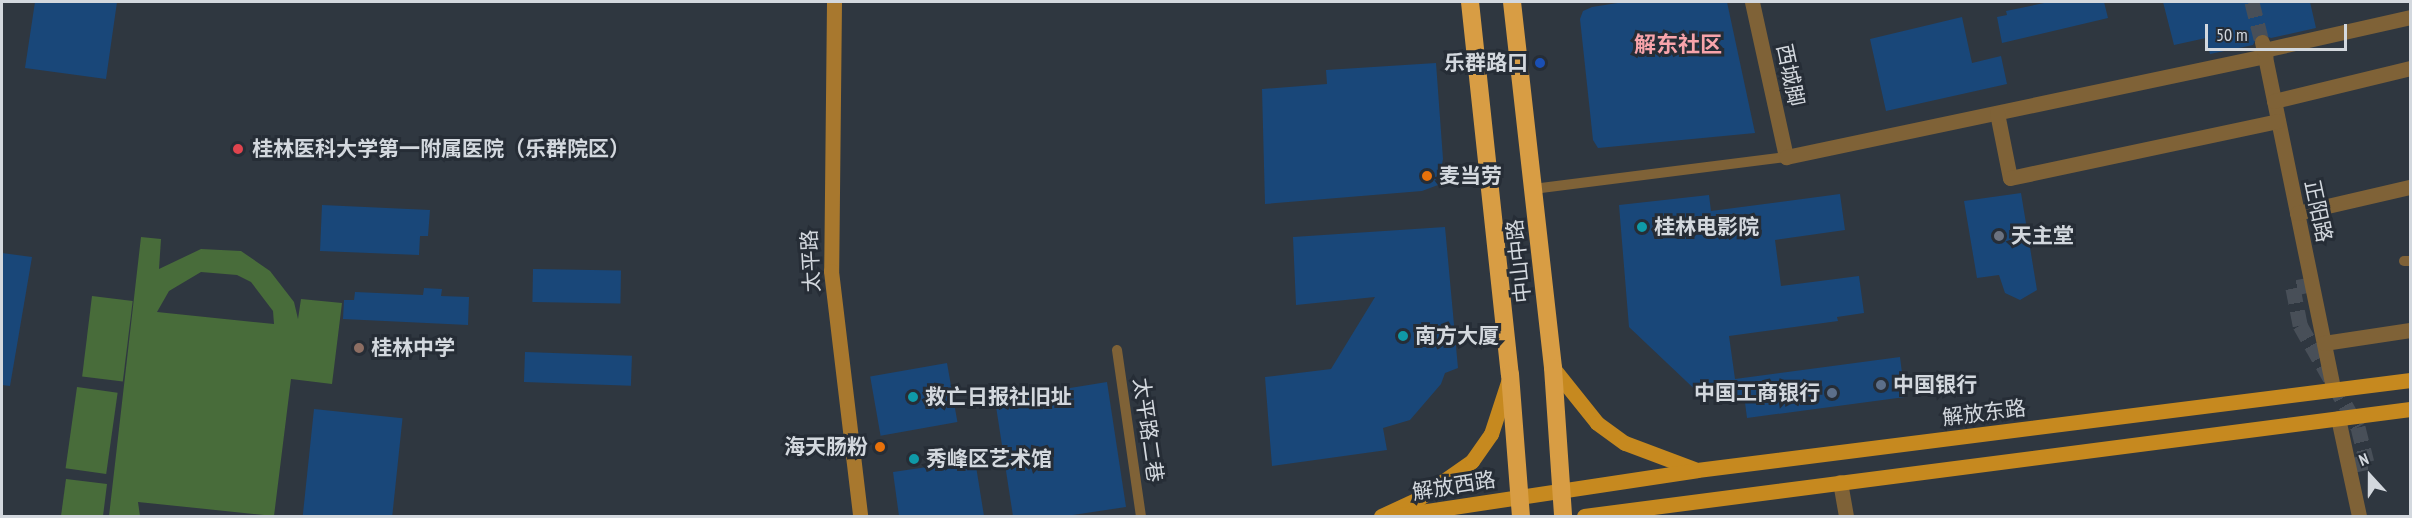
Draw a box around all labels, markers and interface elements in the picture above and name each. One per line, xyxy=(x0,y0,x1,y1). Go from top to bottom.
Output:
scale bar xyxy=(2208,12,2350,50)
text: 50 m xyxy=(2216,23,2248,46)
district label: 解东社区 xyxy=(1634,32,1722,58)
street label: 西城脚 xyxy=(1771,42,1809,108)
place label: 乐群路口 xyxy=(1444,50,1528,76)
marker: 乐群路口 xyxy=(1533,56,1547,70)
place label: 桂林医科大学第一附属医院（乐群院区） xyxy=(252,136,630,162)
marker: 桂林医科大学第一附属医院（乐群院区） xyxy=(229,140,247,158)
place label: 麦当劳 xyxy=(1439,163,1502,189)
marker: 麦当劳 xyxy=(1420,169,1434,183)
street label: 正阳路 xyxy=(2299,178,2337,244)
place label: 桂林电影院 xyxy=(1654,214,1759,240)
street label: 中山中路 xyxy=(1502,218,1536,304)
marker: 桂林电影院 xyxy=(1635,220,1649,234)
place label: 天主堂 xyxy=(2011,223,2074,249)
street label: 太平路 xyxy=(797,229,825,293)
marker: 天主堂 xyxy=(1992,229,2006,243)
place label: 南方大厦 xyxy=(1415,323,1499,349)
marker: 南方大厦 xyxy=(1396,329,1410,343)
place label: 桂林中学 xyxy=(371,335,455,361)
marker: 桂林中学 xyxy=(352,341,366,355)
place label: 中国银行 xyxy=(1893,372,1977,398)
street label: 太平路二巷 xyxy=(1128,376,1168,484)
marker: 中国银行 xyxy=(1874,378,1888,392)
place label: 中国工商银行 xyxy=(1694,380,1820,406)
place label: 救亡日报社旧址 xyxy=(925,384,1072,410)
marker: 中国工商银行 xyxy=(1825,386,1839,400)
marker: 救亡日报社旧址 xyxy=(906,390,920,404)
street label: 解放东路 xyxy=(1941,395,2027,431)
place label: 海天肠粉 xyxy=(784,434,868,460)
marker: 海天肠粉 xyxy=(873,440,887,454)
place label: 秀峰区艺术馆 xyxy=(926,446,1052,472)
north arrow xyxy=(2340,446,2400,506)
text: N xyxy=(2356,448,2371,470)
marker: 秀峰区艺术馆 xyxy=(907,452,921,466)
street label: 解放西路 xyxy=(1411,467,1497,505)

